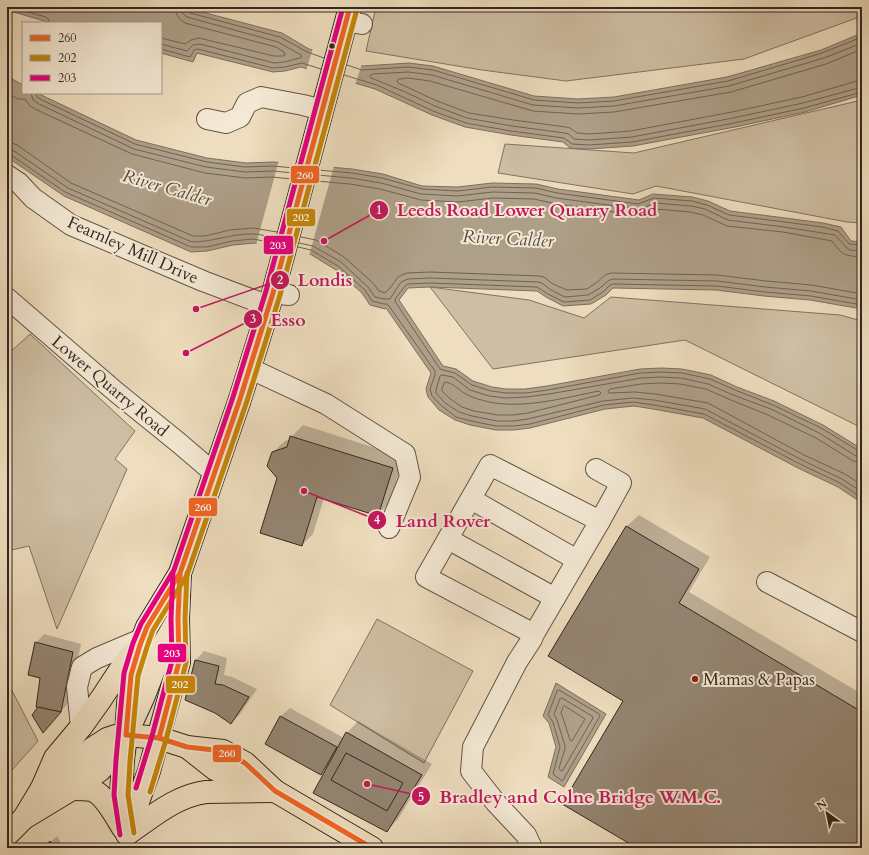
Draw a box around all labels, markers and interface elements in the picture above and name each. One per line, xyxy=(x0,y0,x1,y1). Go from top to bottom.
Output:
legend xyxy=(22,22,162,94)
text: 260 xyxy=(58,30,76,46)
unlabelled marker xyxy=(327,41,337,51)
text: 202 xyxy=(58,50,76,66)
text: 203 xyxy=(58,70,76,86)
water label: River Calder xyxy=(120,163,215,213)
line badge: 260 xyxy=(290,165,320,184)
text: 260 xyxy=(297,168,314,183)
callout: Leeds Road Lower Quarry Road xyxy=(369,195,665,225)
text: Leeds Road Lower Quarry Road xyxy=(397,198,658,223)
text: 1 xyxy=(376,202,382,218)
line badge: 202 xyxy=(286,208,316,227)
text: 202 xyxy=(293,210,310,225)
street label: Fearnley Mill Drive xyxy=(64,211,202,289)
water label: River Calder xyxy=(462,224,555,254)
line badge: 203 xyxy=(263,235,294,255)
text: 203 xyxy=(270,238,287,253)
callout: Londis xyxy=(270,265,361,295)
text: Londis xyxy=(298,268,352,293)
text: 2 xyxy=(277,272,283,288)
callout: Esso xyxy=(243,304,314,334)
text: Esso xyxy=(270,308,306,333)
text: 3 xyxy=(250,311,256,327)
street label: Lower Quarry Road xyxy=(47,330,173,442)
line badge: 260 xyxy=(188,497,218,517)
text: 260 xyxy=(195,500,212,515)
callout: Land Rover xyxy=(367,505,498,535)
text: Land Rover xyxy=(396,509,491,534)
text: 4 xyxy=(374,512,380,528)
line badge: 203 xyxy=(157,643,187,663)
text: 203 xyxy=(164,646,181,661)
place label: Mamas & Papas xyxy=(703,668,815,691)
marker: Mamas & Papas xyxy=(690,674,700,684)
line badge: 202 xyxy=(165,675,196,694)
text: 202 xyxy=(172,677,189,692)
line badge: 260 xyxy=(212,744,242,763)
text: 260 xyxy=(219,746,236,761)
callout: Bradley and Colne Bridge W.M.C. xyxy=(411,781,729,811)
text: Bradley and Colne Bridge W.M.C. xyxy=(439,785,721,810)
text: 5 xyxy=(418,789,424,805)
north arrow xyxy=(807,793,847,833)
text: N xyxy=(814,796,830,814)

